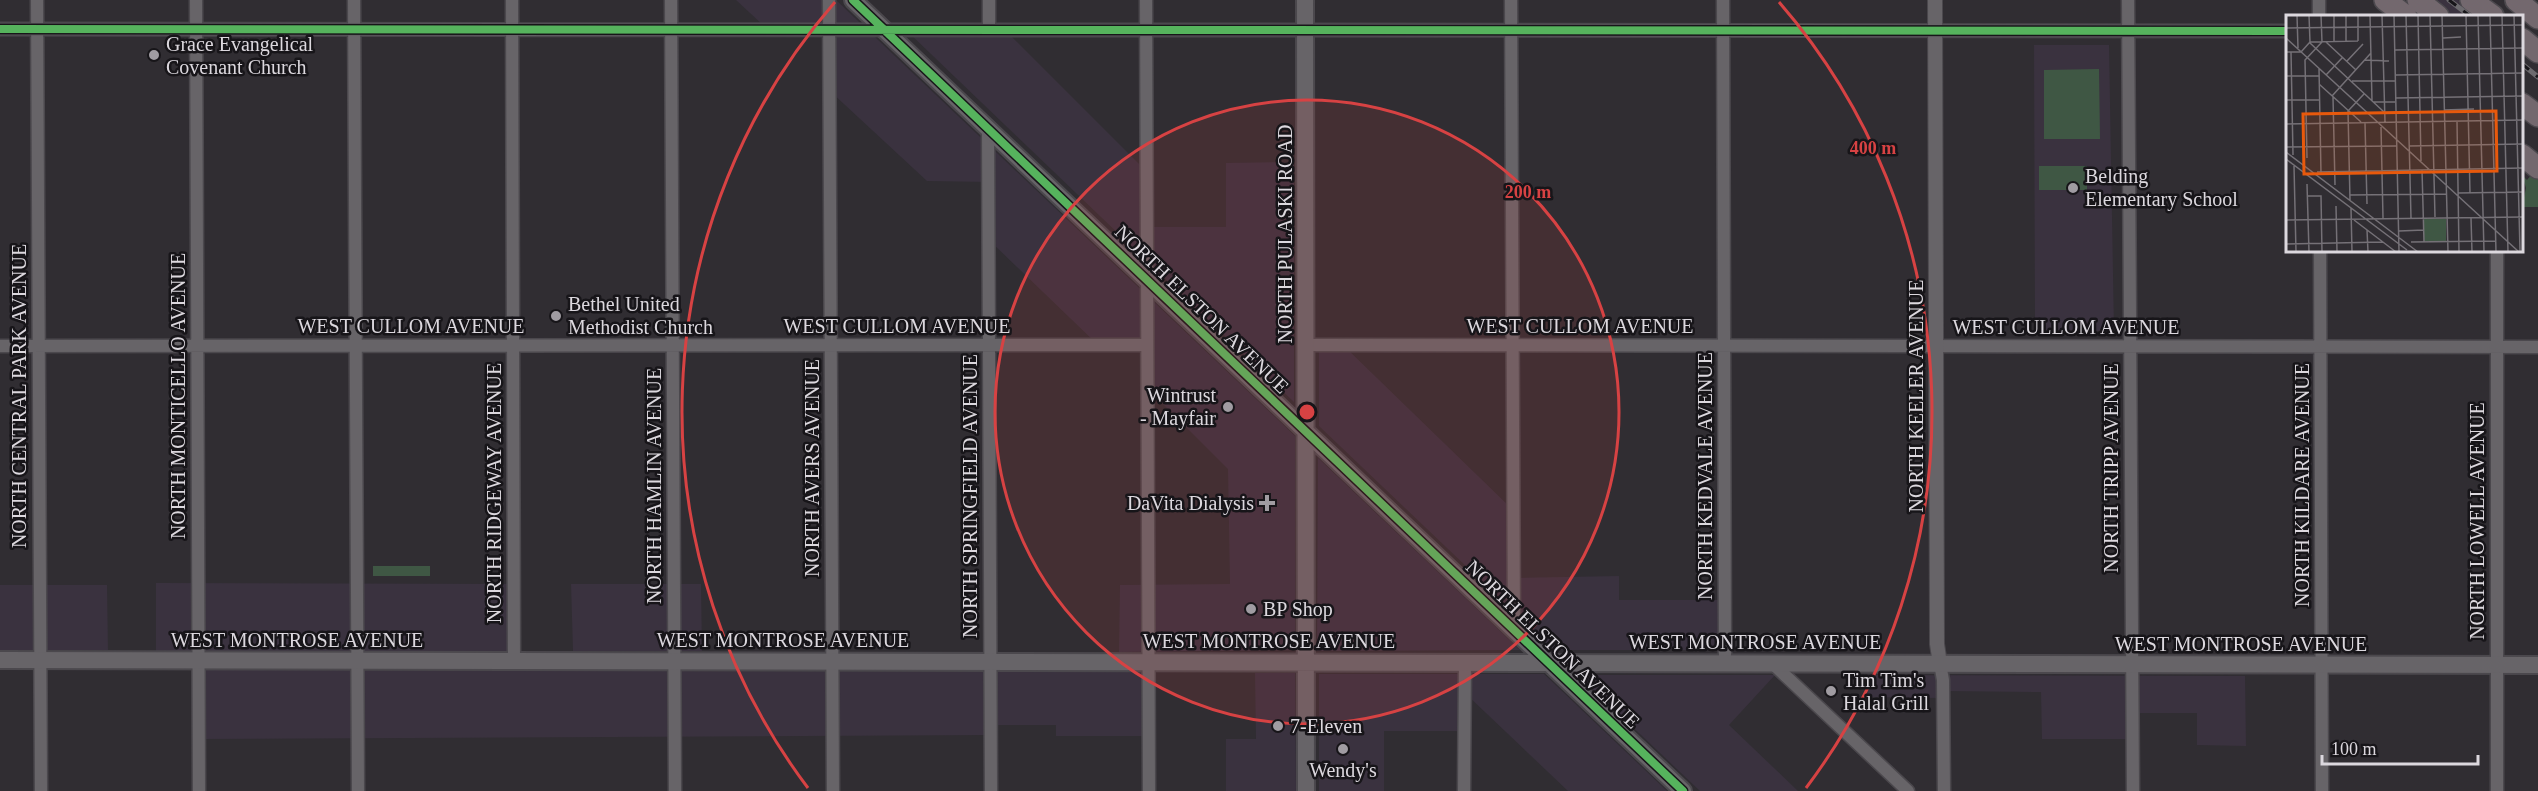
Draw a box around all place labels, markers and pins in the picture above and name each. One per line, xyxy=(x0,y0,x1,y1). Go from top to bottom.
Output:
place label: Grace Evangelical Covenant Church xyxy=(166,33,314,78)
marker: Grace Evangelical Covenant Church xyxy=(147,48,161,62)
place label: Belding Elementary School xyxy=(2085,165,2238,211)
marker: Belding Elementary School xyxy=(2066,181,2080,195)
place label: Bethel United Methodist Church xyxy=(568,293,713,338)
marker: Bethel United Methodist Church xyxy=(549,309,563,323)
place label: Wintrust - Mayfair xyxy=(1140,384,1216,430)
marker: Wintrust - Mayfair xyxy=(1221,400,1235,414)
centre of rings xyxy=(1297,402,1317,422)
place label: DaVita Dialysis xyxy=(1127,492,1254,515)
marker: DaVita Dialysis xyxy=(1258,494,1276,512)
place label: BP Shop xyxy=(1263,598,1333,621)
marker: BP Shop xyxy=(1244,602,1258,616)
place label: Tim Tim's Halal Grill xyxy=(1843,669,1930,714)
marker: Tim Tim's Halal Grill xyxy=(1824,684,1838,698)
place label: 7-Eleven xyxy=(1290,715,1362,737)
marker: 7-Eleven xyxy=(1271,719,1285,733)
marker: Wendy's xyxy=(1336,742,1350,756)
place label: Wendy's xyxy=(1309,759,1377,782)

